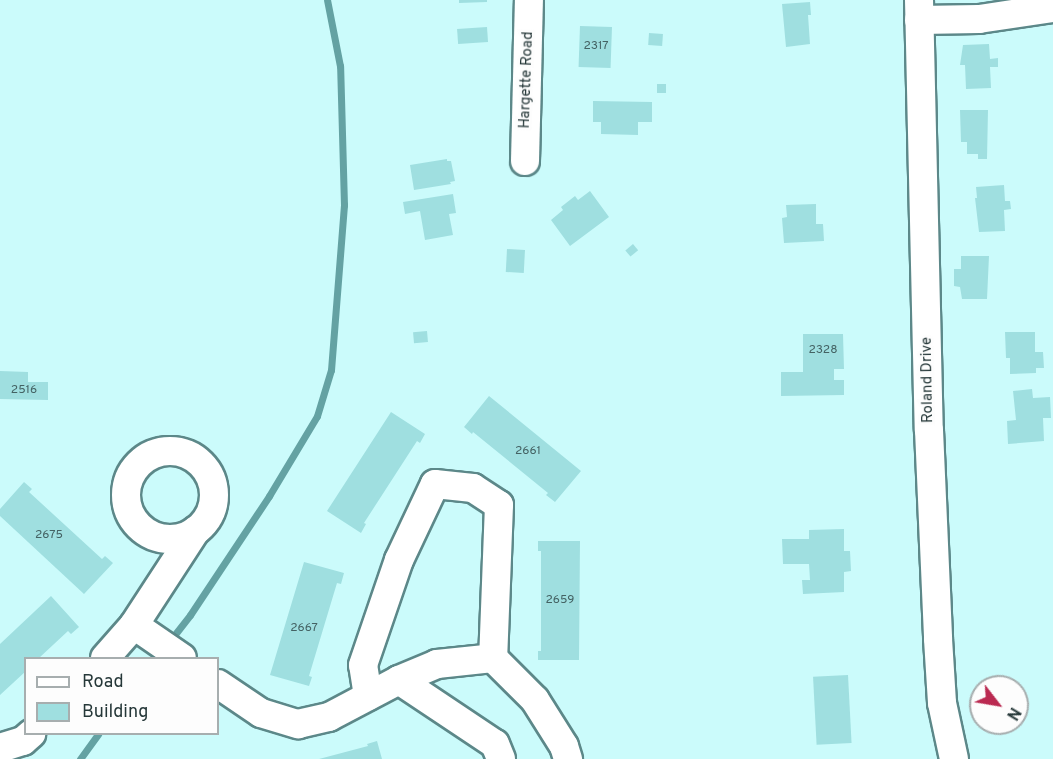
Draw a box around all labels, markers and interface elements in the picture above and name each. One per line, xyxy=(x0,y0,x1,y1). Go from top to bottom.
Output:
street label: Hargette Road xyxy=(516,31,538,129)
house number: 2317 xyxy=(583,40,609,54)
street label: Roland Drive xyxy=(918,337,938,423)
house number: 2328 xyxy=(808,344,838,358)
house number: 2516 xyxy=(11,384,37,398)
house number: 2661 xyxy=(515,445,541,459)
house number: 2675 xyxy=(35,529,63,543)
house number: 2659 xyxy=(545,594,575,608)
house number: 2667 xyxy=(290,622,318,636)
legend xyxy=(24,657,219,735)
text: Road xyxy=(82,671,124,694)
north arrow xyxy=(969,675,1029,735)
text: Building xyxy=(82,701,148,724)
text: N xyxy=(1001,703,1024,723)

